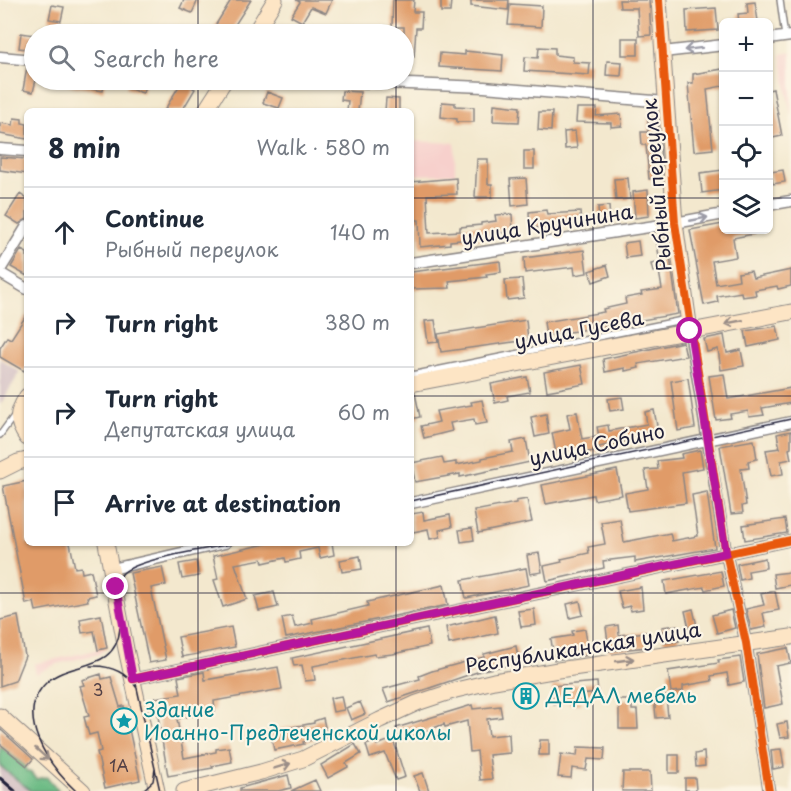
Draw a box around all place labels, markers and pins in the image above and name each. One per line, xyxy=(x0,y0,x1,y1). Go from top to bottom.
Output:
place label: ДЕДАЛ мебель xyxy=(545,680,697,710)
building icon: ДЕДАЛ мебель xyxy=(511,681,541,711)
place label: Здание Иоанно-Предтеченской школы xyxy=(144,694,452,747)
place icon: Здание Иоанно-Предтеченской школы xyxy=(109,706,139,736)

